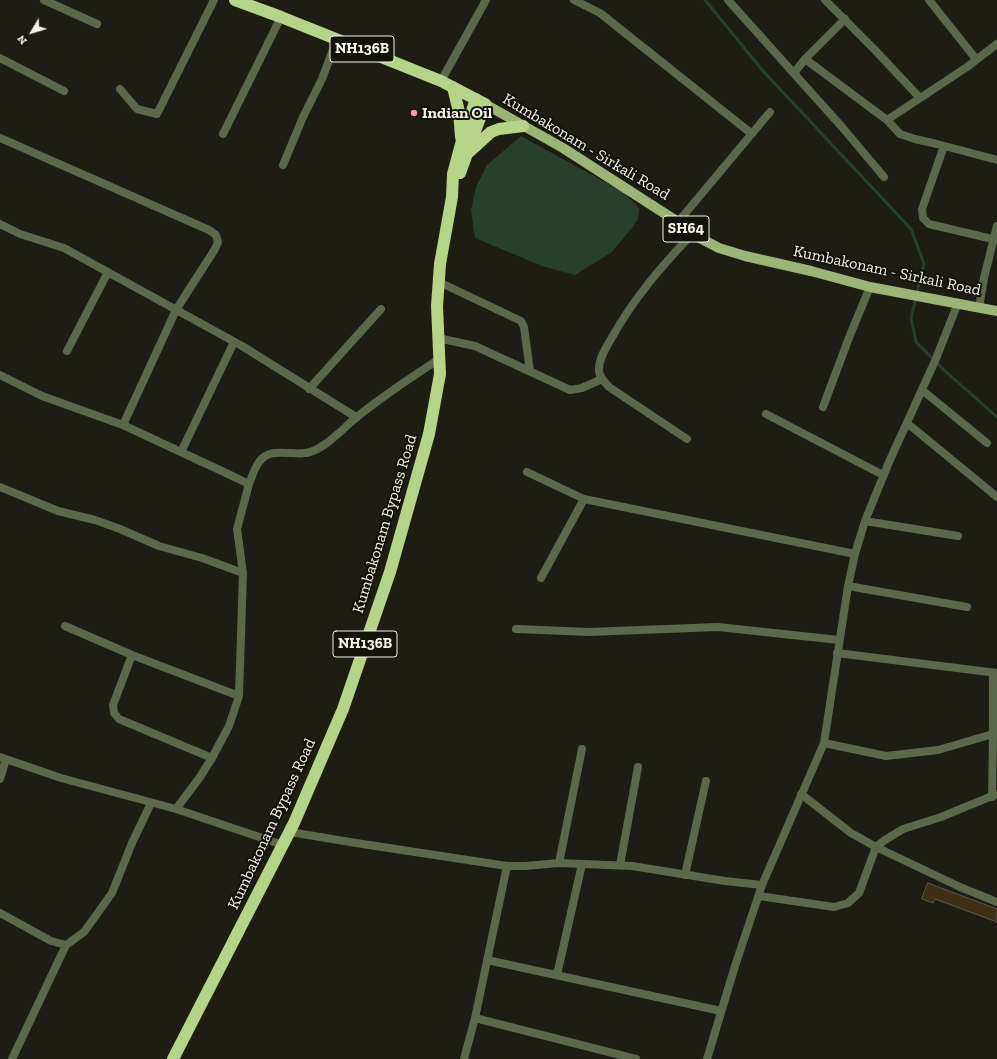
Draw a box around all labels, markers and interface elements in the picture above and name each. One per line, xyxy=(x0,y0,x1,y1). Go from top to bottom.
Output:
north arrow xyxy=(12,12,52,52)
text: N xyxy=(14,32,30,47)
road number: NH136B xyxy=(330,36,394,62)
street label: Kumbakonam - Sirkali Road xyxy=(499,89,673,205)
place label: Indian Oil xyxy=(422,103,492,123)
marker: Indian Oil xyxy=(409,108,419,118)
road number: SH64 xyxy=(663,216,709,242)
street label: Kumbakonam - Sirkali Road xyxy=(791,242,983,300)
street label: Kumbakonam Bypass Road xyxy=(349,432,421,616)
road number: NH136B xyxy=(333,631,397,657)
street label: Kumbakonam Bypass Road xyxy=(224,736,320,912)

